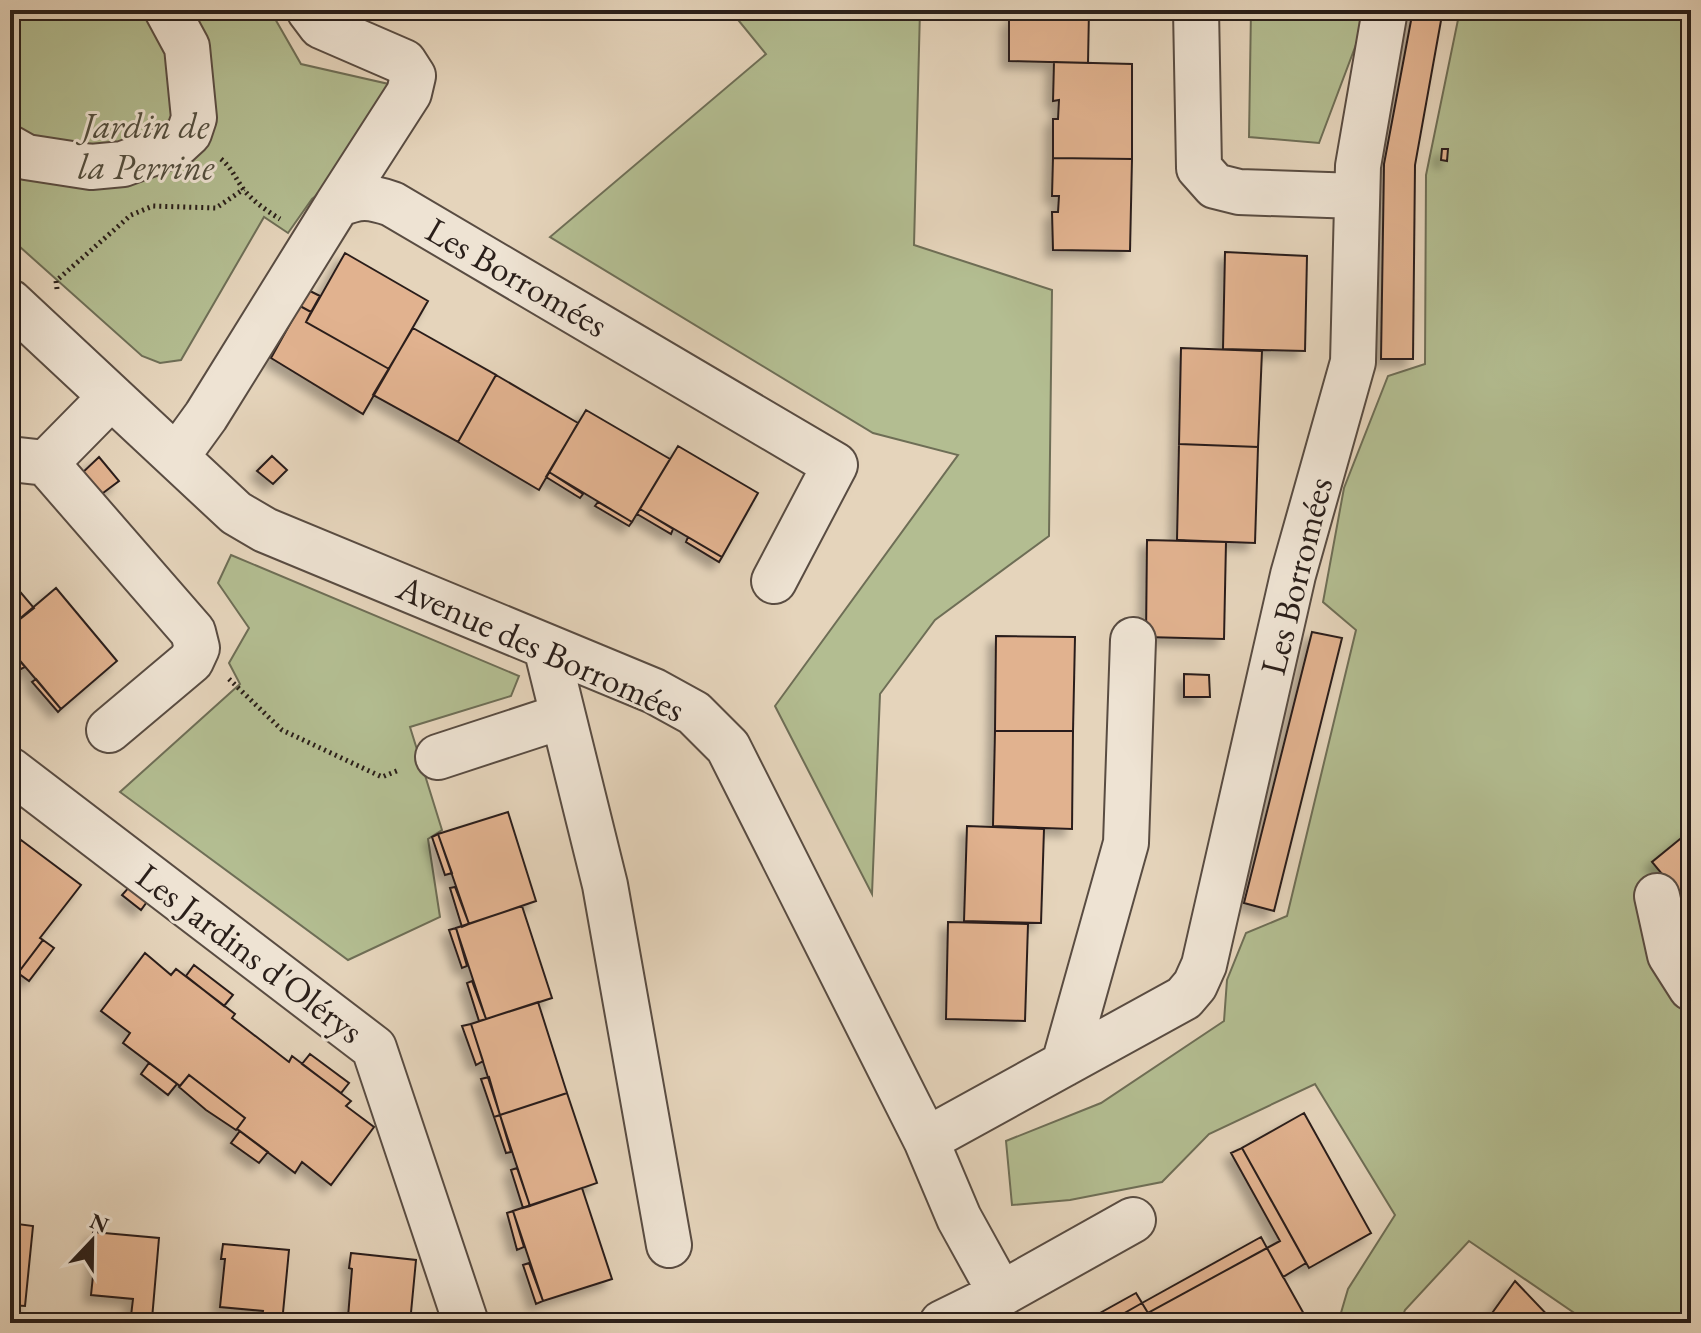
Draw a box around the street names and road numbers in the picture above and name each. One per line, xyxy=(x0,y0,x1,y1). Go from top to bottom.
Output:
street label: Les Borromées xyxy=(418,206,616,348)
street label: Les Borromées xyxy=(1249,472,1343,680)
street label: Avenue des Borromées xyxy=(389,563,692,732)
street label: Les Jardins d'Olérys xyxy=(127,852,373,1054)

